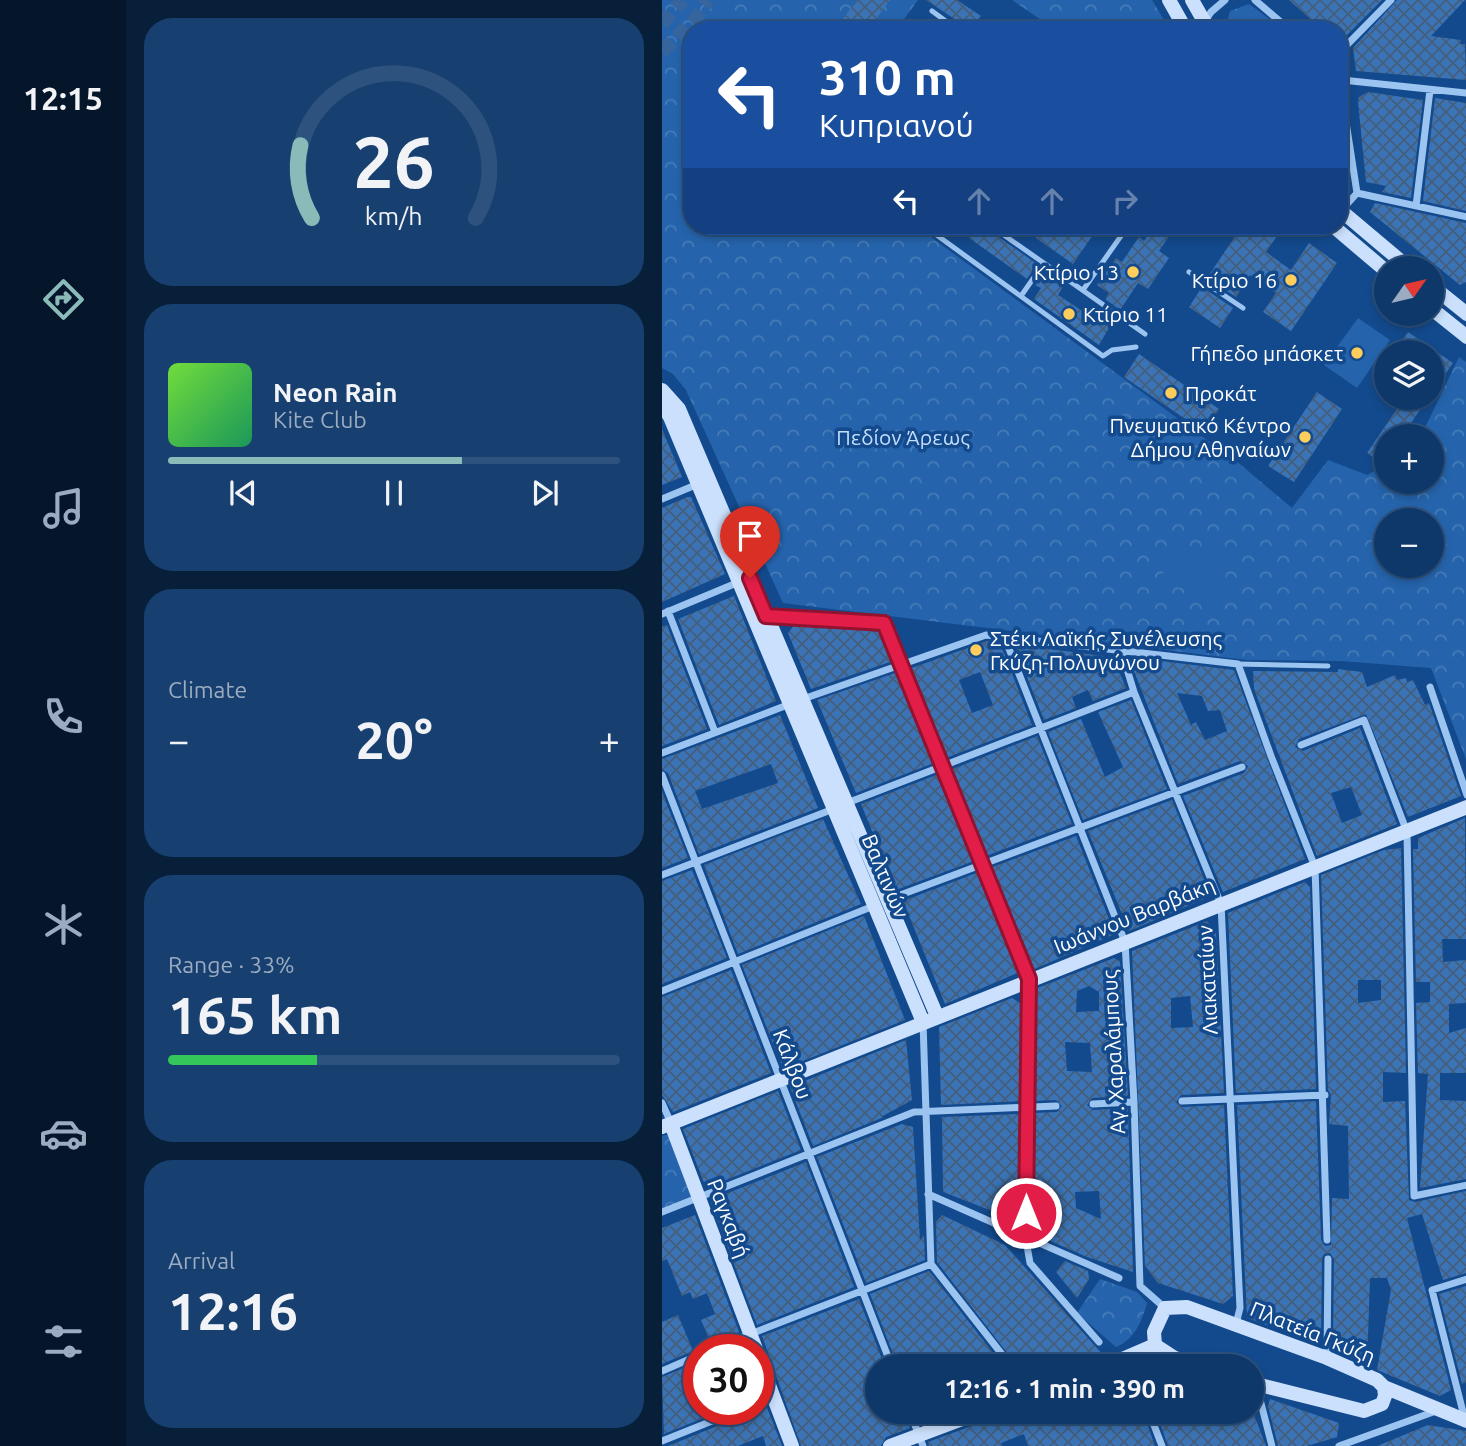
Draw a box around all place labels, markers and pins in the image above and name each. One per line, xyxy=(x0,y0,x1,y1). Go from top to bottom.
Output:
place label: Κτίριο 13 xyxy=(1034,260,1119,284)
marker: Κτίριο 13 xyxy=(1125,264,1141,280)
place label: Κτίριο 16 xyxy=(1192,268,1277,292)
marker: Κτίριο 16 xyxy=(1283,272,1299,288)
place label: Κτίριο 11 xyxy=(1083,302,1168,326)
marker: Κτίριο 11 xyxy=(1061,306,1077,322)
place label: Γήπεδο μπάσκετ xyxy=(1190,341,1343,365)
marker: Γήπεδο μπάσκετ xyxy=(1349,345,1365,361)
place label: Προκάτ xyxy=(1185,381,1256,405)
marker: Προκάτ xyxy=(1163,385,1179,401)
place label: Πνευματικό Κέντρο Δήμου Αθηναίων xyxy=(1109,413,1291,461)
marker: Πνευματικό Κέντρο Δήμου Αθηναίων xyxy=(1297,429,1313,445)
pin xyxy=(720,506,780,578)
place label: Στέκι Λαϊκής Συνέλευσης Γκύζη-Πολυγώνου xyxy=(990,626,1223,674)
marker: Στέκι Λαϊκής Συνέλευσης Γκύζη-Πολυγώνου xyxy=(968,642,984,658)

